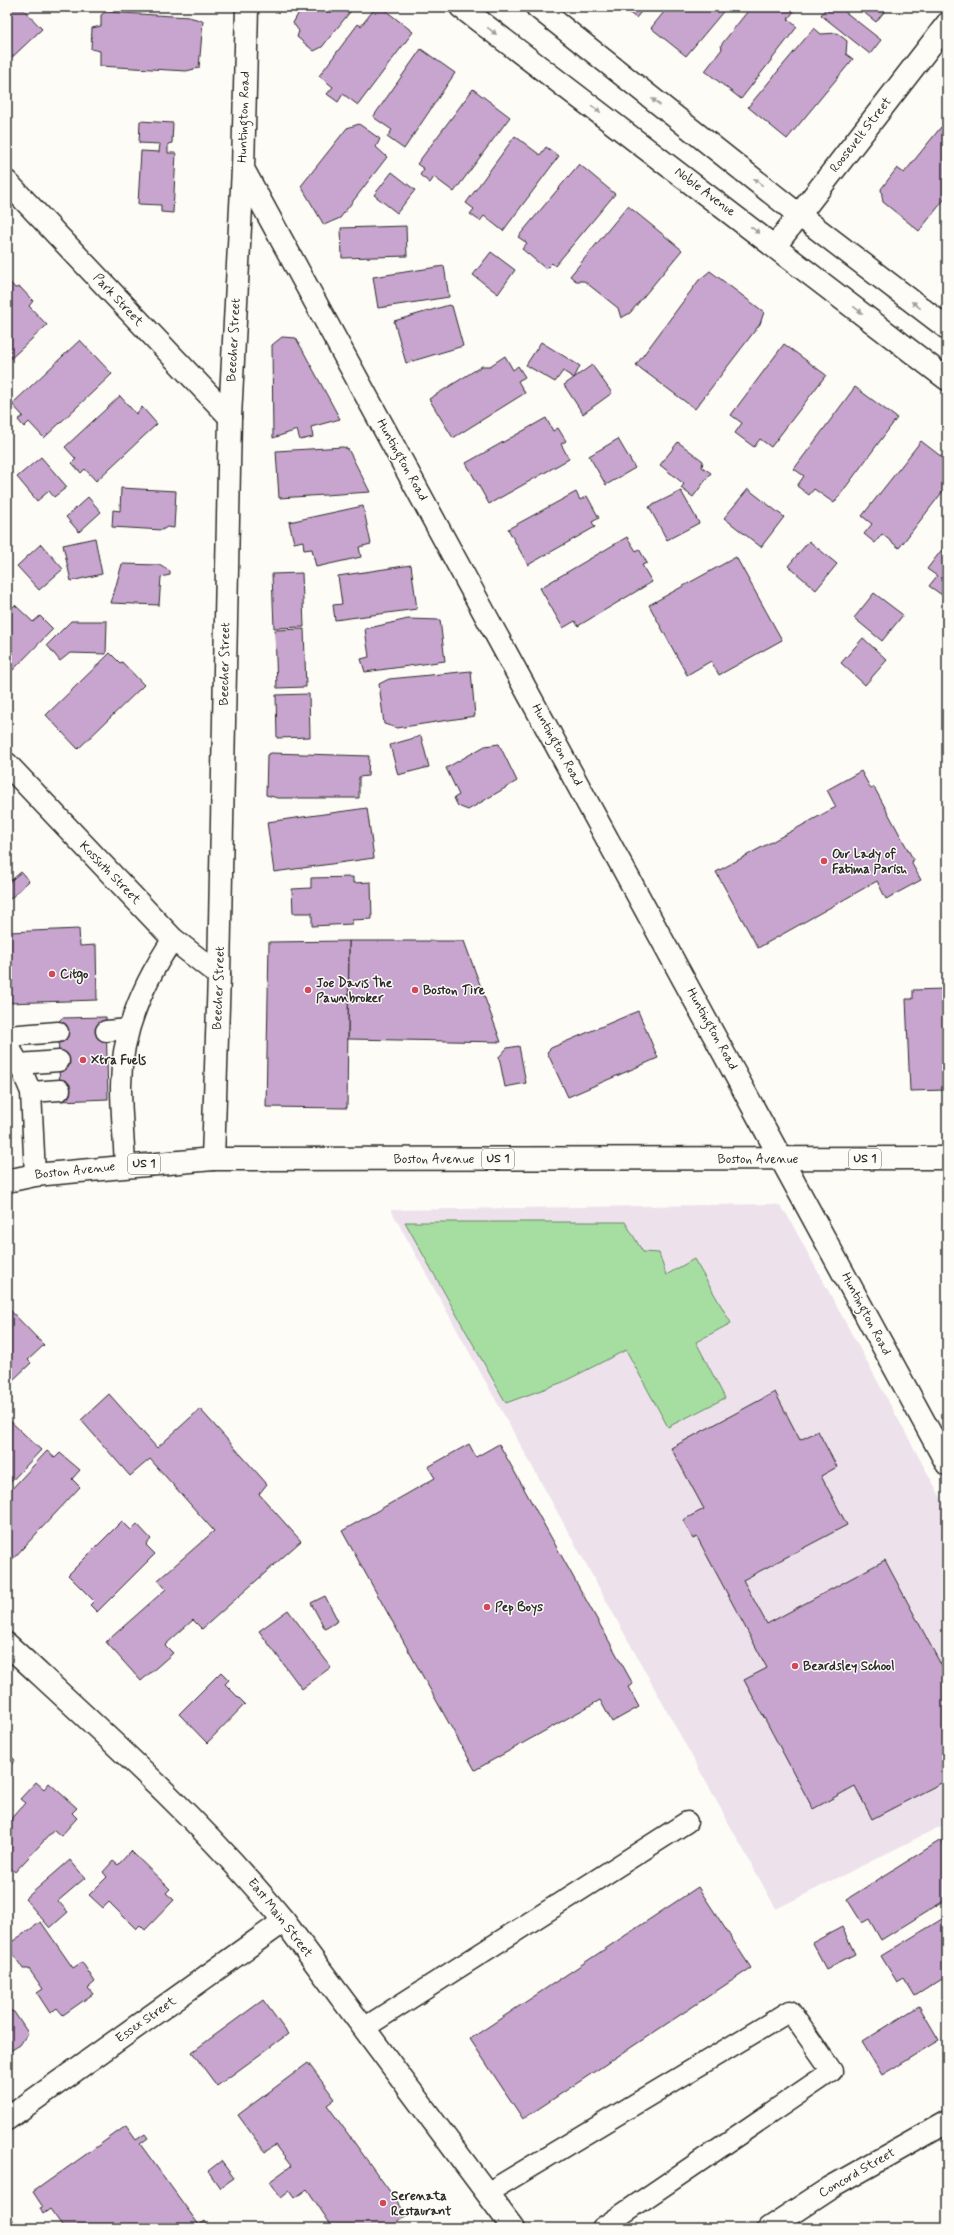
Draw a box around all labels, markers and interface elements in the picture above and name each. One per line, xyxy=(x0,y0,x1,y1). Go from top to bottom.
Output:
one-way arrow xyxy=(487,26,498,35)
street label: Huntington Road xyxy=(234,71,256,163)
street label: Roosevelt Street xyxy=(826,94,896,176)
one-way arrow xyxy=(651,97,661,106)
one-way arrow xyxy=(590,105,601,114)
street label: Noble Avenue xyxy=(671,164,739,220)
one-way arrow xyxy=(752,178,763,187)
one-way arrow xyxy=(749,226,760,235)
street label: Park Street xyxy=(89,270,147,330)
street label: Beecher Street xyxy=(223,298,245,382)
one-way arrow xyxy=(911,300,922,309)
one-way arrow xyxy=(852,306,863,314)
street label: Huntington Road xyxy=(371,416,432,505)
street label: Beecher Street xyxy=(216,622,234,706)
street label: Huntington Road xyxy=(526,701,587,790)
street label: Kossuth Street xyxy=(75,838,145,909)
place label: Our Lady of Fatima Parish xyxy=(832,846,907,878)
marker: Our Lady of Fatima Parish xyxy=(819,856,829,866)
street label: Beecher Street xyxy=(209,946,229,1030)
place label: Citgo xyxy=(60,966,89,985)
marker: Citgo xyxy=(47,969,57,979)
place label: Joe Davis The Pawnbroker xyxy=(316,975,393,1007)
place label: Boston Tire xyxy=(423,982,485,999)
marker: Joe Davis The Pawnbroker xyxy=(303,985,313,995)
marker: Boston Tire xyxy=(410,985,420,995)
street label: Huntington Road xyxy=(681,985,742,1074)
place label: Xtra Fuels xyxy=(91,1052,146,1069)
marker: Xtra Fuels xyxy=(78,1055,88,1065)
road number: US 1 xyxy=(482,1149,514,1169)
road number: US 1 xyxy=(849,1149,881,1169)
street label: Boston Avenue xyxy=(394,1151,475,1168)
street label: Boston Avenue xyxy=(718,1151,799,1168)
road number: US 1 xyxy=(128,1154,160,1174)
street label: Boston Avenue xyxy=(34,1158,116,1184)
street label: Huntington Road xyxy=(835,1270,895,1359)
place label: Pep Boys xyxy=(495,1599,543,1616)
marker: Pep Boys xyxy=(482,1602,492,1612)
place label: Beardsley School xyxy=(803,1658,894,1675)
marker: Beardsley School xyxy=(790,1661,800,1671)
street label: East Main Street xyxy=(244,1875,316,1961)
street label: Essex Street xyxy=(112,1993,180,2047)
street label: Concord Street xyxy=(816,2144,898,2202)
place label: Serenata Restaurant xyxy=(391,2188,452,2220)
marker: Serenata Restaurant xyxy=(378,2198,388,2208)

